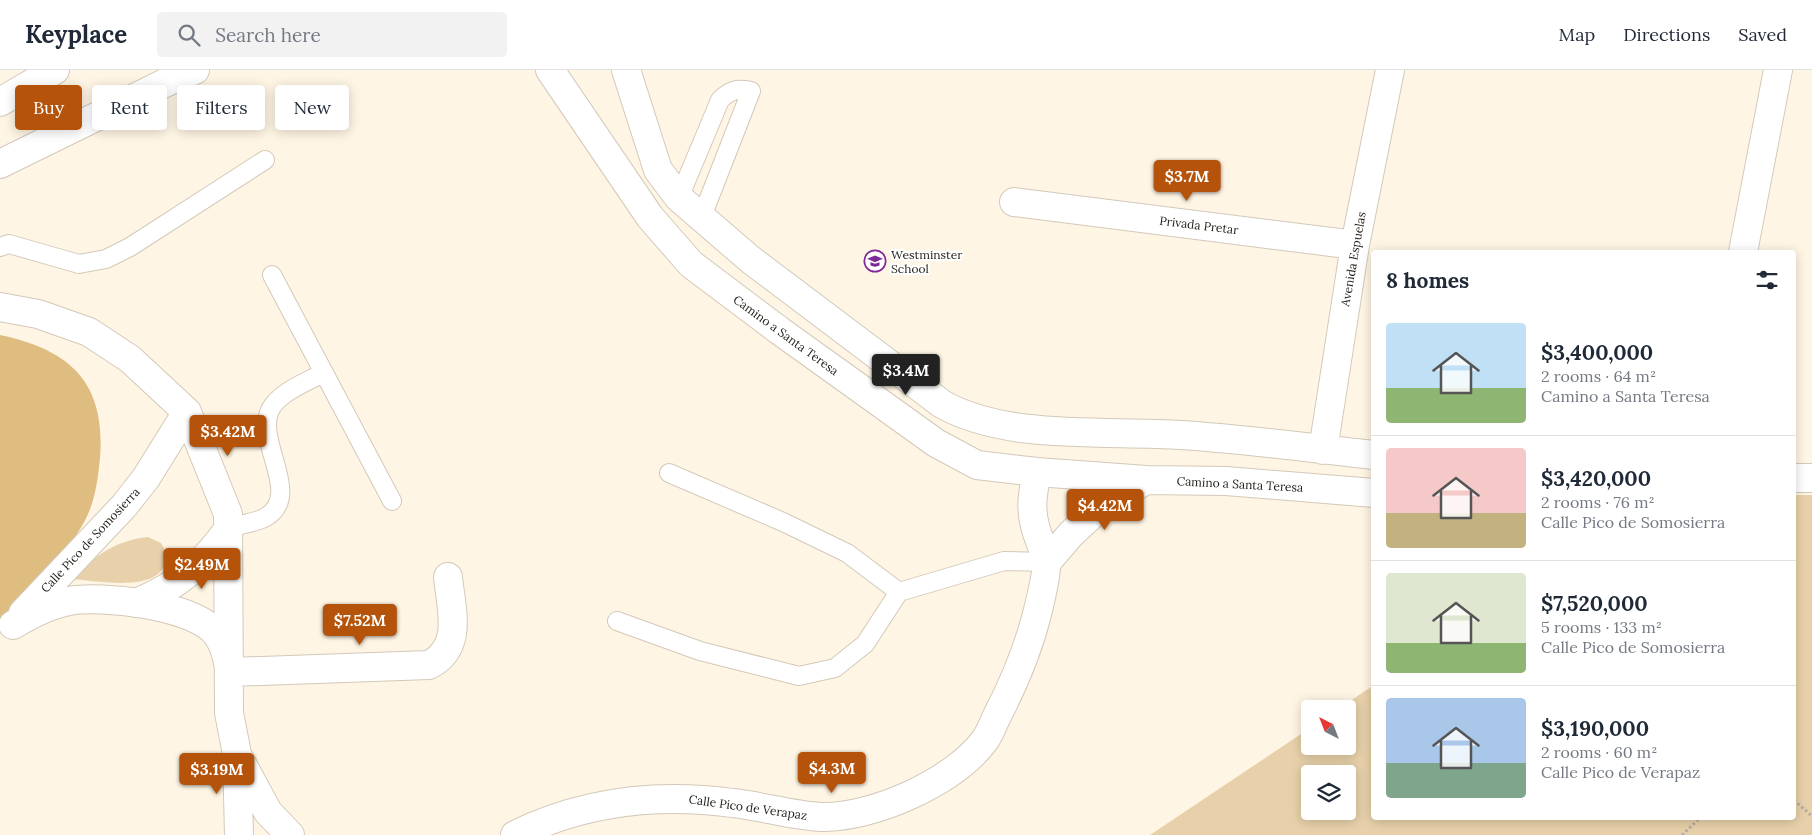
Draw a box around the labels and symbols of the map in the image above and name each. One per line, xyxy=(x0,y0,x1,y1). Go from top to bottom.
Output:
pin: $3.7M xyxy=(1152,160,1222,202)
street label: Avenida Espuelas xyxy=(1337,210,1369,308)
street label: Privada Pretar xyxy=(1159,213,1240,237)
place label: Westminster School xyxy=(891,247,963,276)
school or university icon: Westminster School xyxy=(863,249,887,273)
street label: Camino a Santa Teresa xyxy=(730,292,842,378)
pin: $3.4M xyxy=(871,354,941,396)
pin: $3.42M xyxy=(187,414,269,457)
street label: Camino a Santa Teresa xyxy=(1176,473,1304,495)
street label: Calle Pico de Somosierra xyxy=(37,484,143,596)
pin: $4.42M xyxy=(1064,488,1146,531)
pin: $2.49M xyxy=(161,548,243,590)
pin: $7.52M xyxy=(319,604,401,646)
north arrow xyxy=(1301,700,1356,755)
pin: $3.19M xyxy=(176,752,258,795)
pin: $4.3M xyxy=(797,752,867,794)
street label: Calle Pico de Verapaz xyxy=(688,791,808,823)

